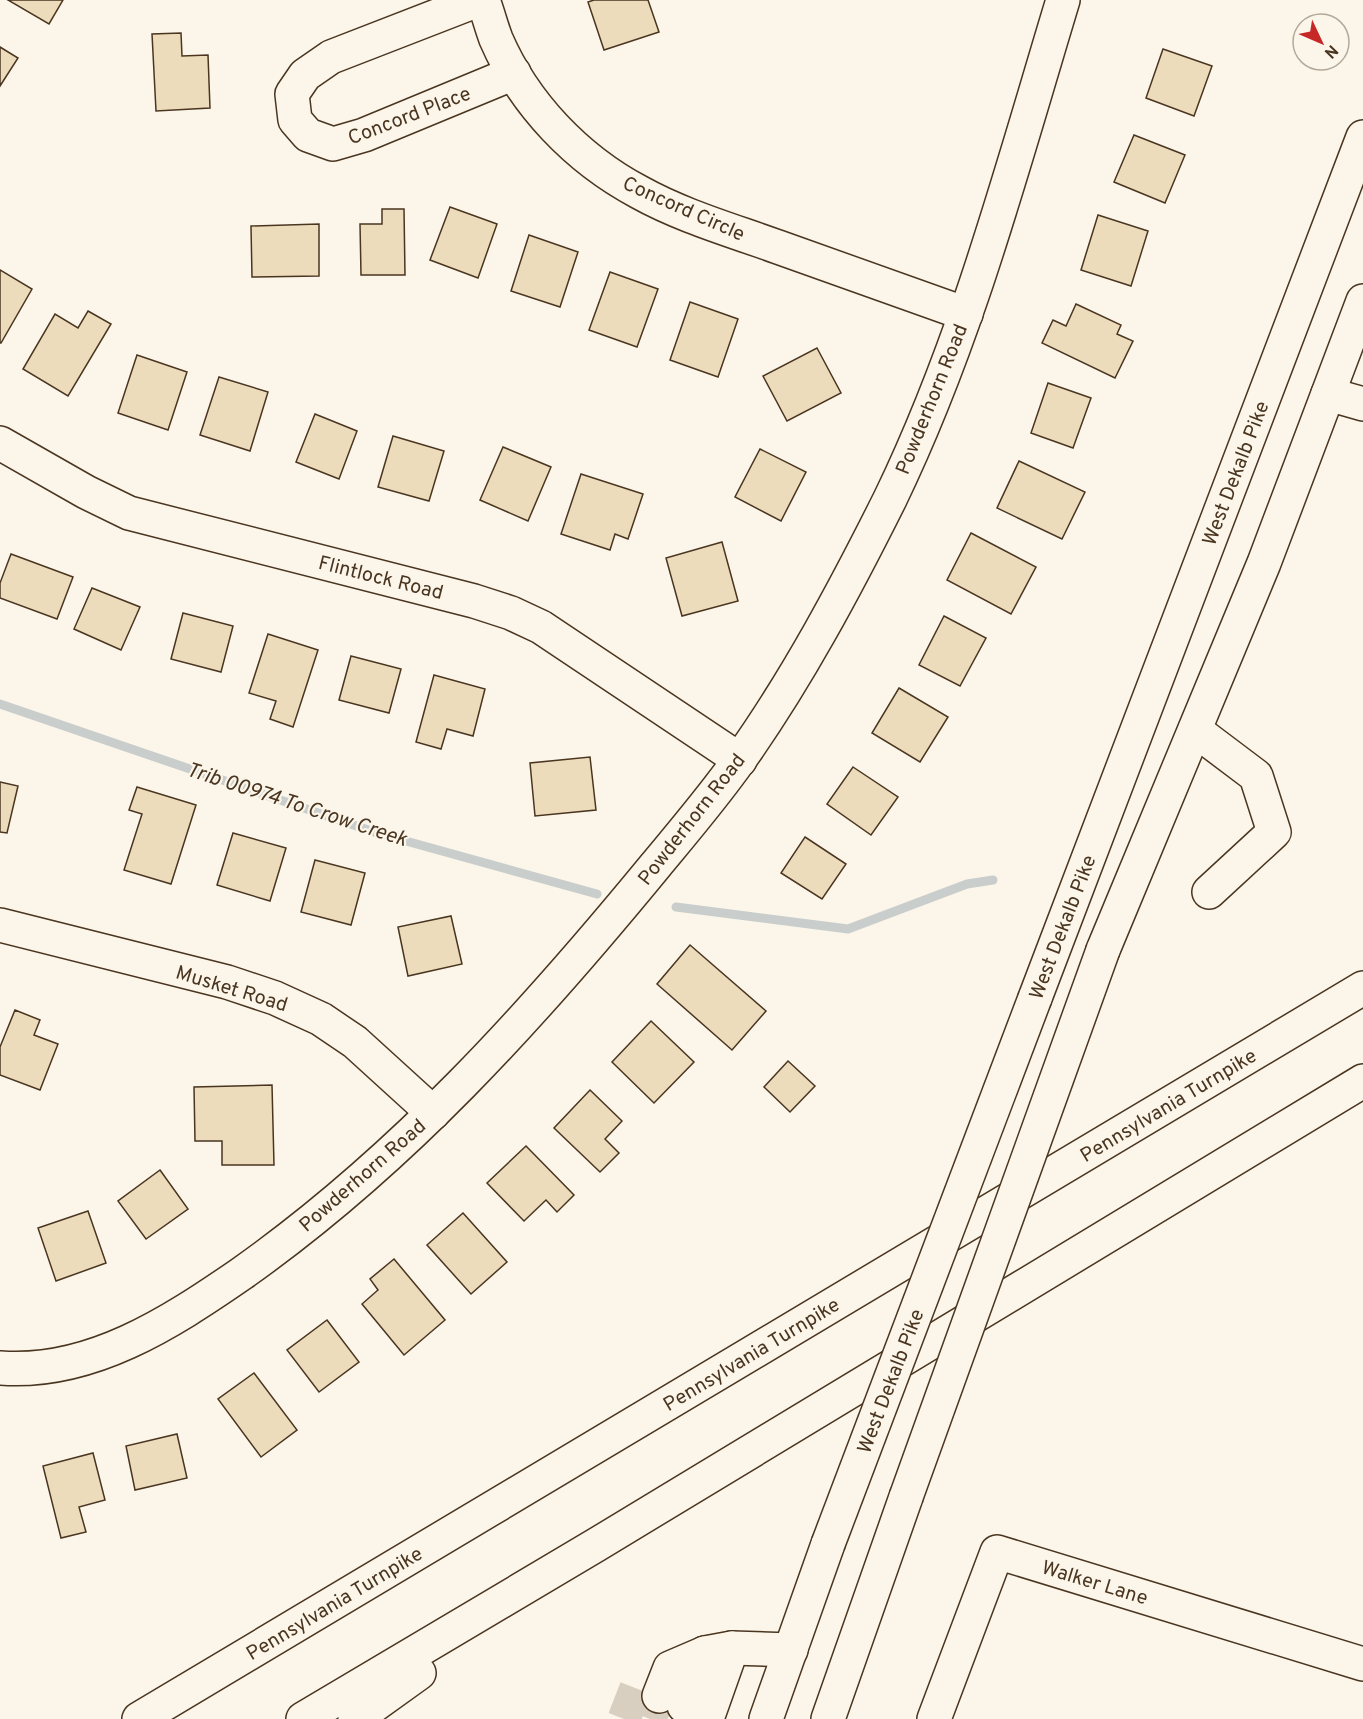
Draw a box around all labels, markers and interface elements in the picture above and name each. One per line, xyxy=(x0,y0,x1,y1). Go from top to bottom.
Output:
north arrow xyxy=(1291,12,1351,72)
text: N xyxy=(1319,40,1342,62)
street label: Concord Place xyxy=(345,81,475,152)
street label: Concord Circle xyxy=(618,171,748,248)
street label: Powderhorn Road xyxy=(891,321,975,479)
street label: West Dekalb Pike xyxy=(1197,398,1276,550)
street label: Flintlock Road xyxy=(315,551,446,607)
street label: Powderhorn Road xyxy=(633,749,752,891)
water label: Trib 00974 To Crow Creek xyxy=(183,757,411,854)
street label: West Dekalb Pike xyxy=(1024,852,1103,1004)
street label: Musket Road xyxy=(172,961,291,1019)
street label: Pennsylvania Turnpike xyxy=(1076,1044,1262,1170)
street label: Powderhorn Road xyxy=(294,1114,432,1239)
street label: Pennsylvania Turnpike xyxy=(659,1293,845,1419)
street label: West Dekalb Pike xyxy=(852,1306,931,1458)
street label: Pennsylvania Turnpike xyxy=(242,1542,428,1668)
street label: Walker Lane xyxy=(1038,1555,1151,1612)

